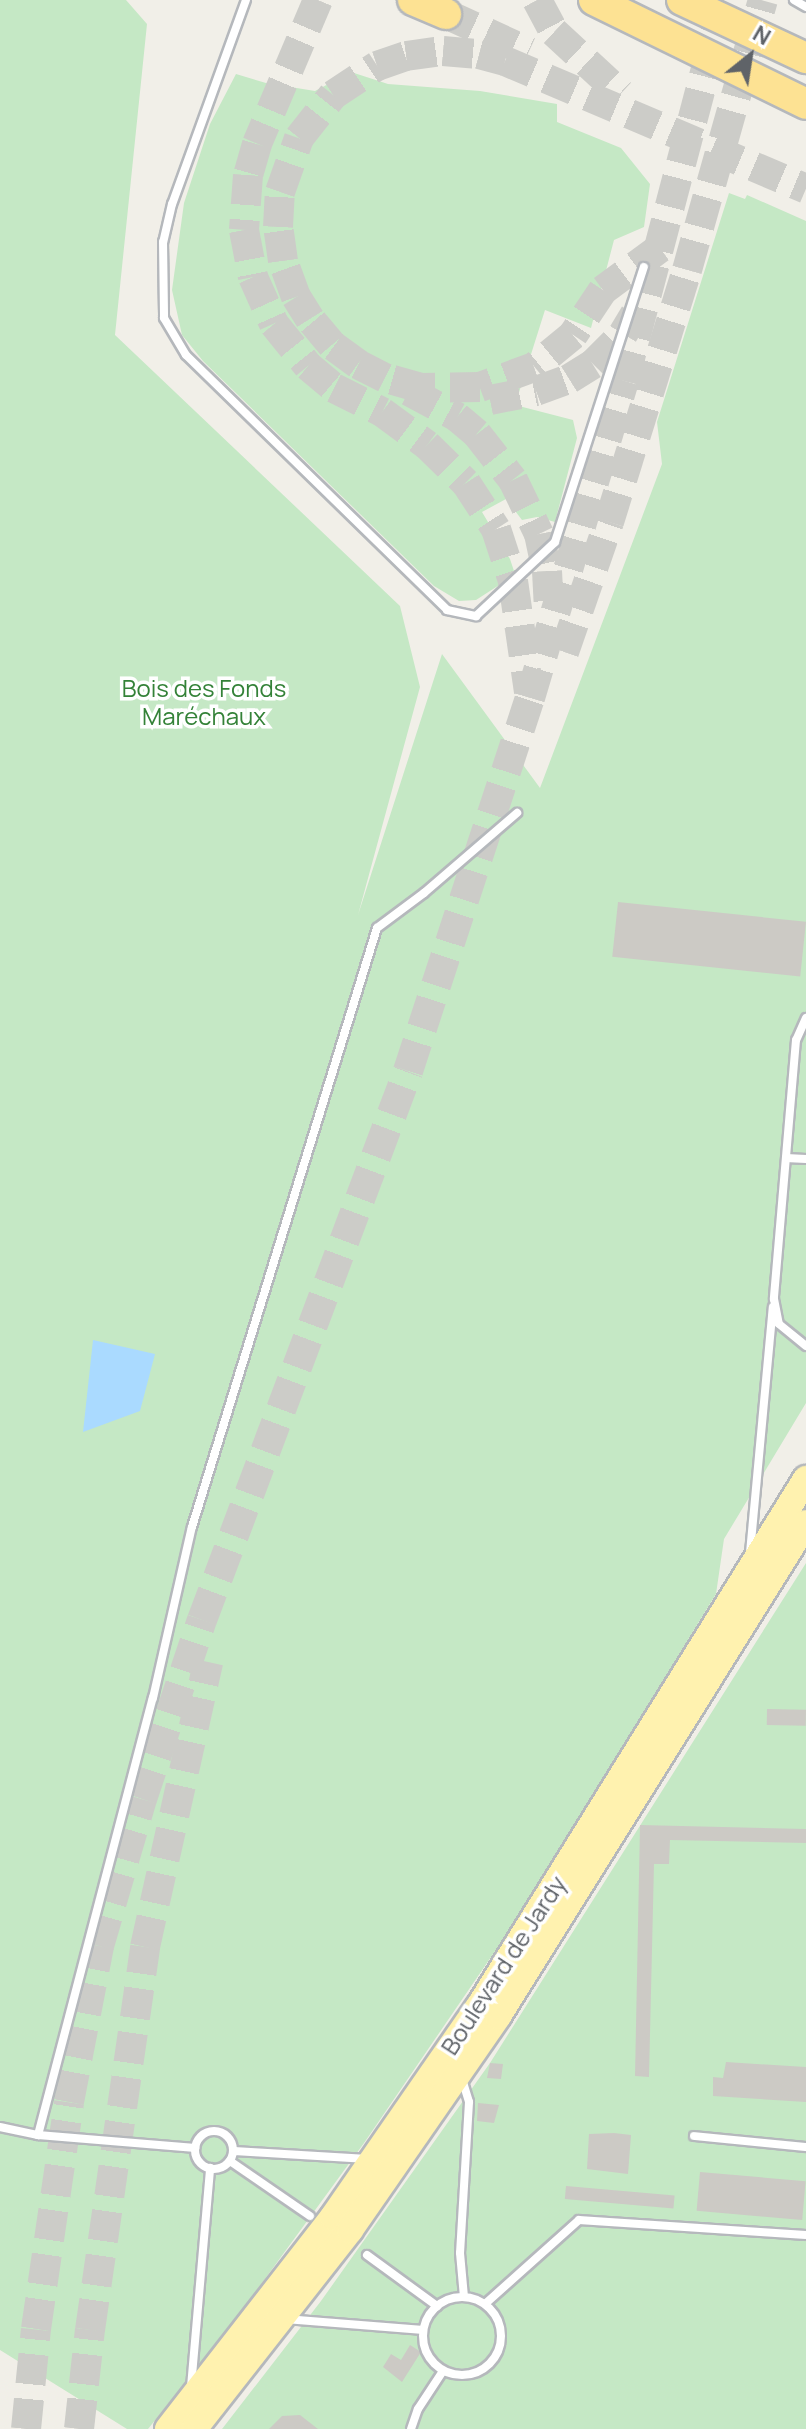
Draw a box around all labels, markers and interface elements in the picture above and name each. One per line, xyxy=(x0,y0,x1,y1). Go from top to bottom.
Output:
north arrow xyxy=(710,16,790,96)
text: N xyxy=(748,18,776,52)
park label: Bois des Fonds Maréchaux xyxy=(122,674,286,730)
street label: Boulevard de Jardy xyxy=(434,1870,572,2060)

